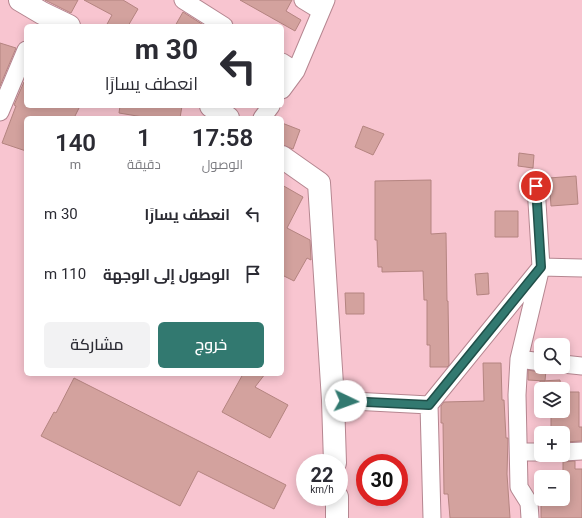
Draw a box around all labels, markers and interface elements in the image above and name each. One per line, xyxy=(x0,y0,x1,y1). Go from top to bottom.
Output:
text: 30 m xyxy=(135,33,198,66)
icon: left xyxy=(212,40,264,92)
text: انعطف يسارًا xyxy=(105,73,198,94)
text: 1 xyxy=(137,124,151,152)
text: 17:58 xyxy=(192,124,253,152)
text: 140 xyxy=(55,129,96,157)
text: m xyxy=(70,157,81,172)
text: دقيقة xyxy=(127,157,161,172)
text: الوصول xyxy=(202,157,243,172)
pin xyxy=(519,169,553,203)
icon: arrive xyxy=(525,175,547,197)
icon: left xyxy=(242,203,264,225)
text: 30 m xyxy=(44,205,78,223)
text: انعطف يسارًا xyxy=(144,206,230,224)
icon: arrive xyxy=(242,263,264,285)
text: 110 m xyxy=(44,265,86,283)
text: الوصول إلى الوجهة xyxy=(103,266,230,284)
button: مشاركة xyxy=(44,322,150,368)
button: خروج xyxy=(158,322,264,368)
map controls xyxy=(534,338,570,506)
button: search xyxy=(534,338,570,374)
position arrow xyxy=(325,380,367,422)
button: layers xyxy=(534,382,570,418)
button: + xyxy=(534,426,570,462)
speed limit sign: 30 xyxy=(356,454,408,506)
text: 22 xyxy=(311,463,333,487)
button: − xyxy=(534,470,570,506)
text: km/h xyxy=(310,484,334,495)

